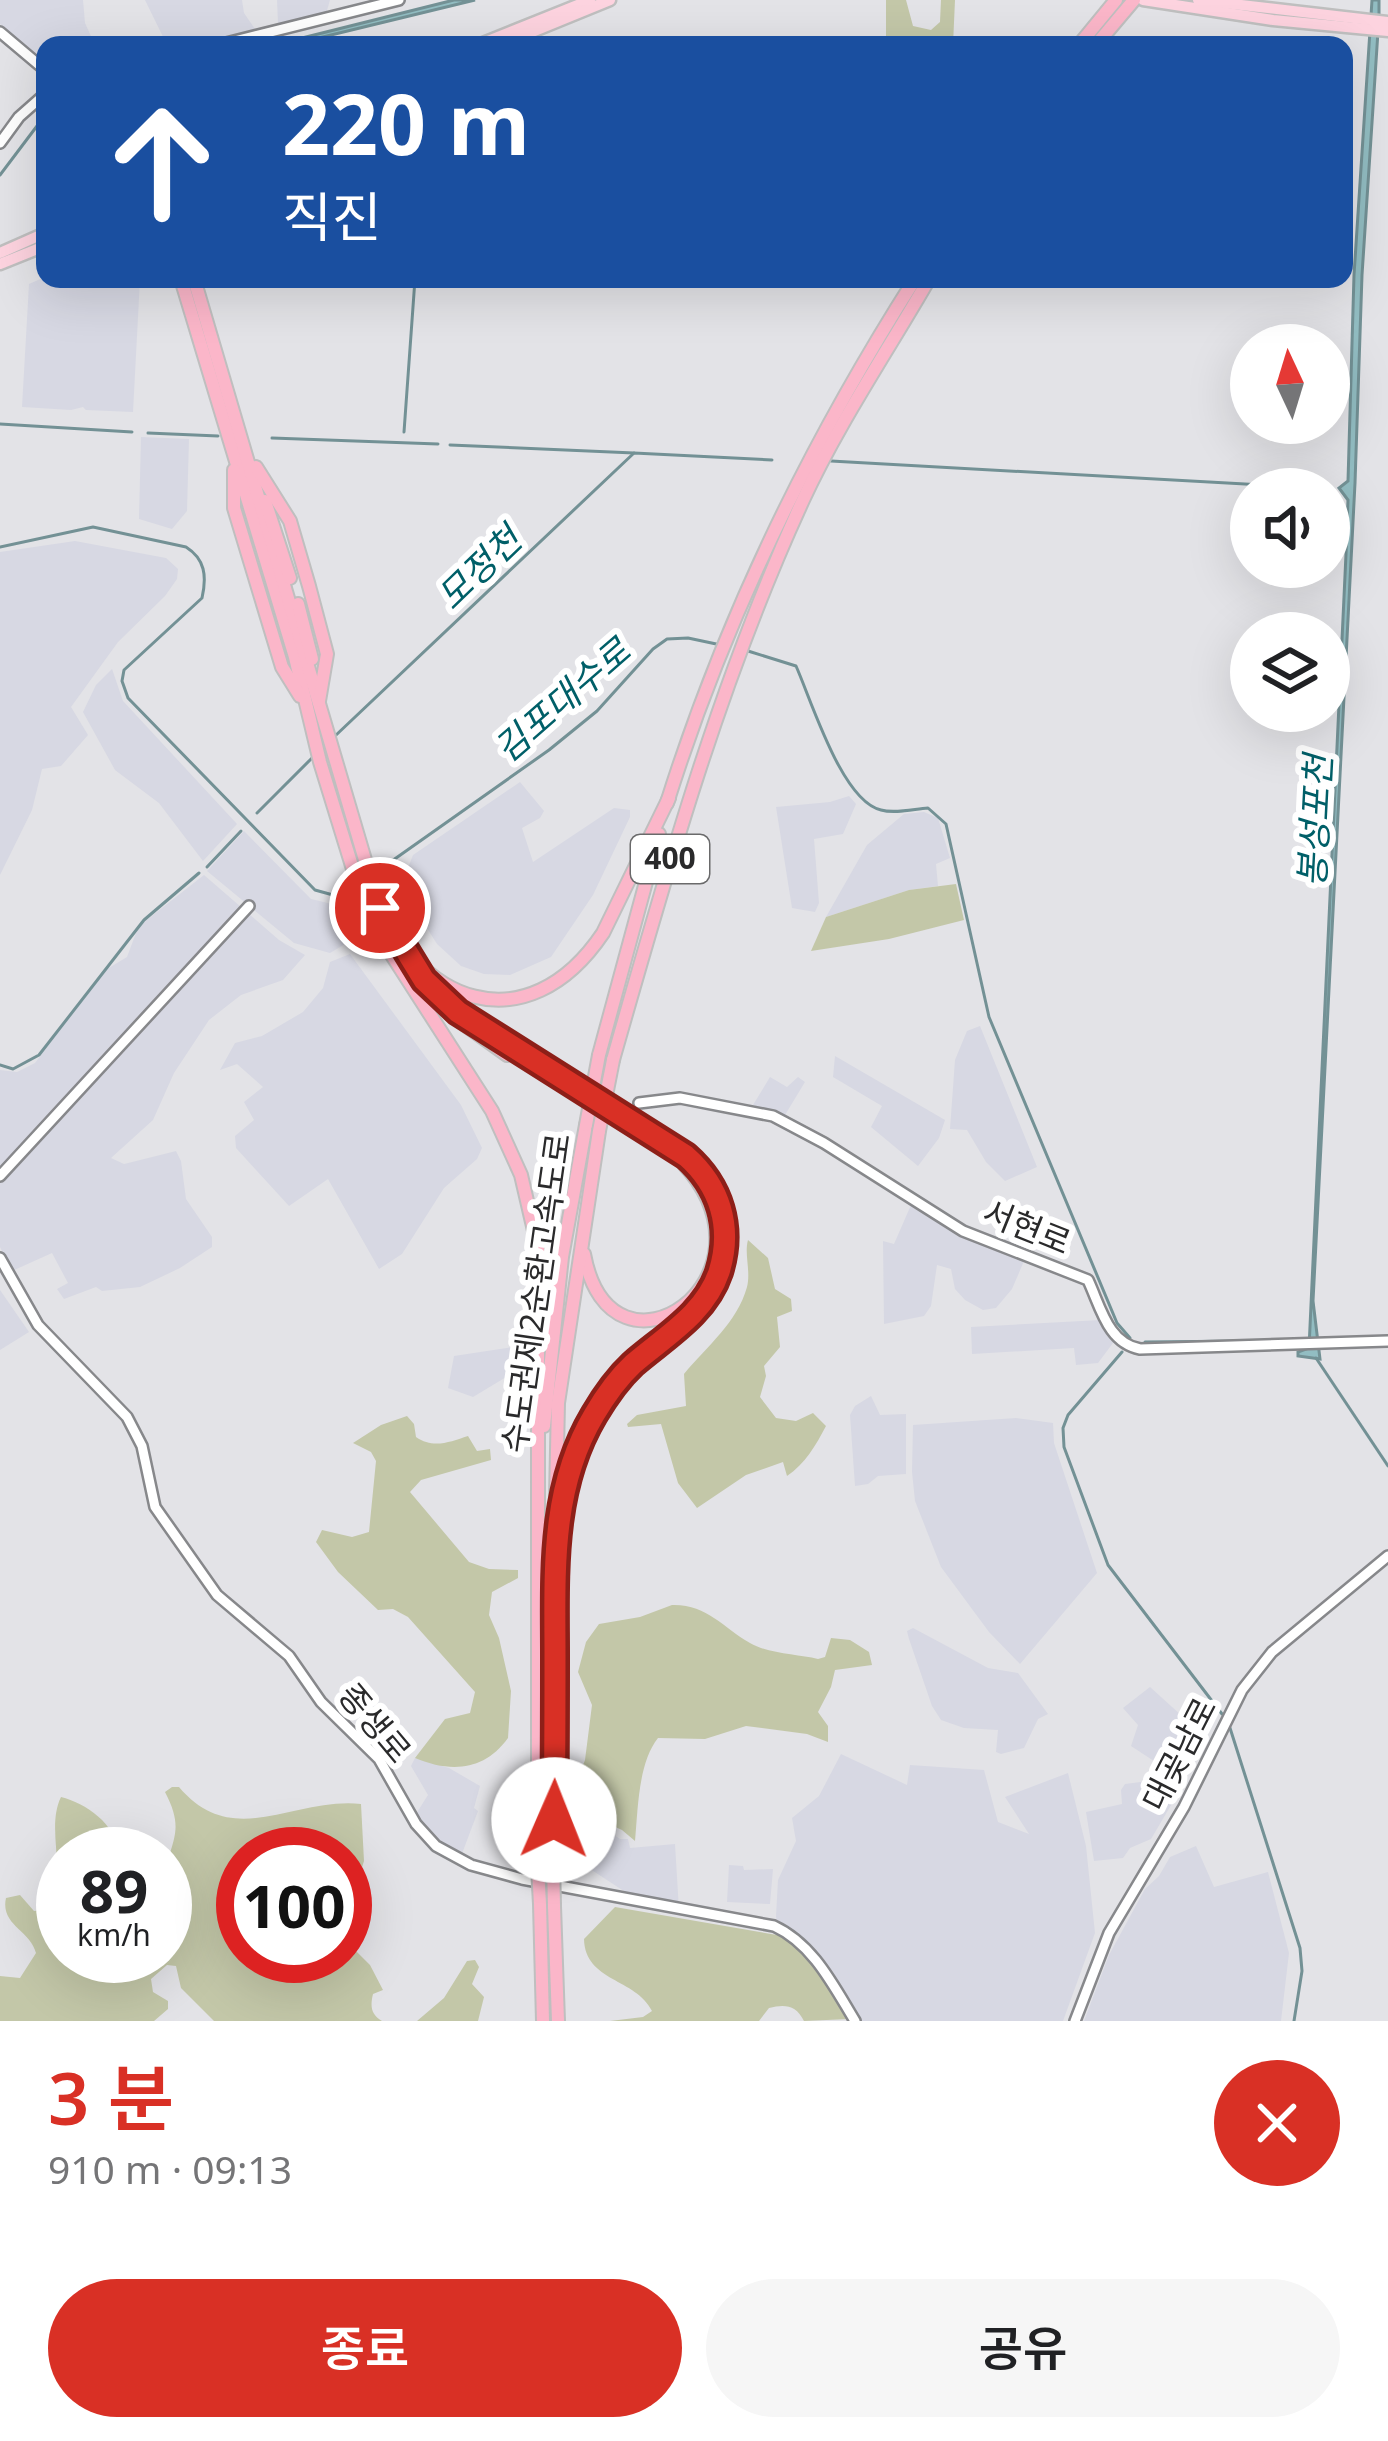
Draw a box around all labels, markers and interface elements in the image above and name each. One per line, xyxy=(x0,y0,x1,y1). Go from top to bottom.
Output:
text: 220 m xyxy=(282,65,530,180)
icon: ahead xyxy=(84,84,240,240)
text: 직진 xyxy=(282,179,381,253)
north arrow xyxy=(1230,324,1350,444)
map controls xyxy=(1230,324,1350,732)
button: sound xyxy=(1230,468,1350,588)
water label: 모정천 xyxy=(426,513,534,620)
button: layers xyxy=(1230,612,1350,732)
water label: 김포대수로 xyxy=(483,626,642,772)
water label: 봉성포천 xyxy=(1287,750,1343,888)
road number: 400 xyxy=(631,835,709,883)
pin xyxy=(329,857,431,959)
icon: arrive xyxy=(347,875,413,941)
street label: 수도권제2순환고속도로 xyxy=(491,1130,580,1456)
street label: 서현로 xyxy=(977,1189,1078,1264)
street label: 종생로 xyxy=(329,1673,422,1772)
street label: 대곶남로 xyxy=(1131,1689,1226,1818)
position arrow xyxy=(491,1757,617,1883)
speed limit sign: 100 xyxy=(216,1827,372,1983)
text: 89 xyxy=(80,1849,148,1931)
text: km/h xyxy=(77,1914,151,1955)
text: 3 분 xyxy=(48,2048,174,2146)
button: close xyxy=(1214,2060,1340,2186)
text: 910 m · 09:13 xyxy=(48,2142,292,2195)
button: 종료 xyxy=(48,2279,682,2417)
button: 공유 xyxy=(706,2279,1340,2417)

